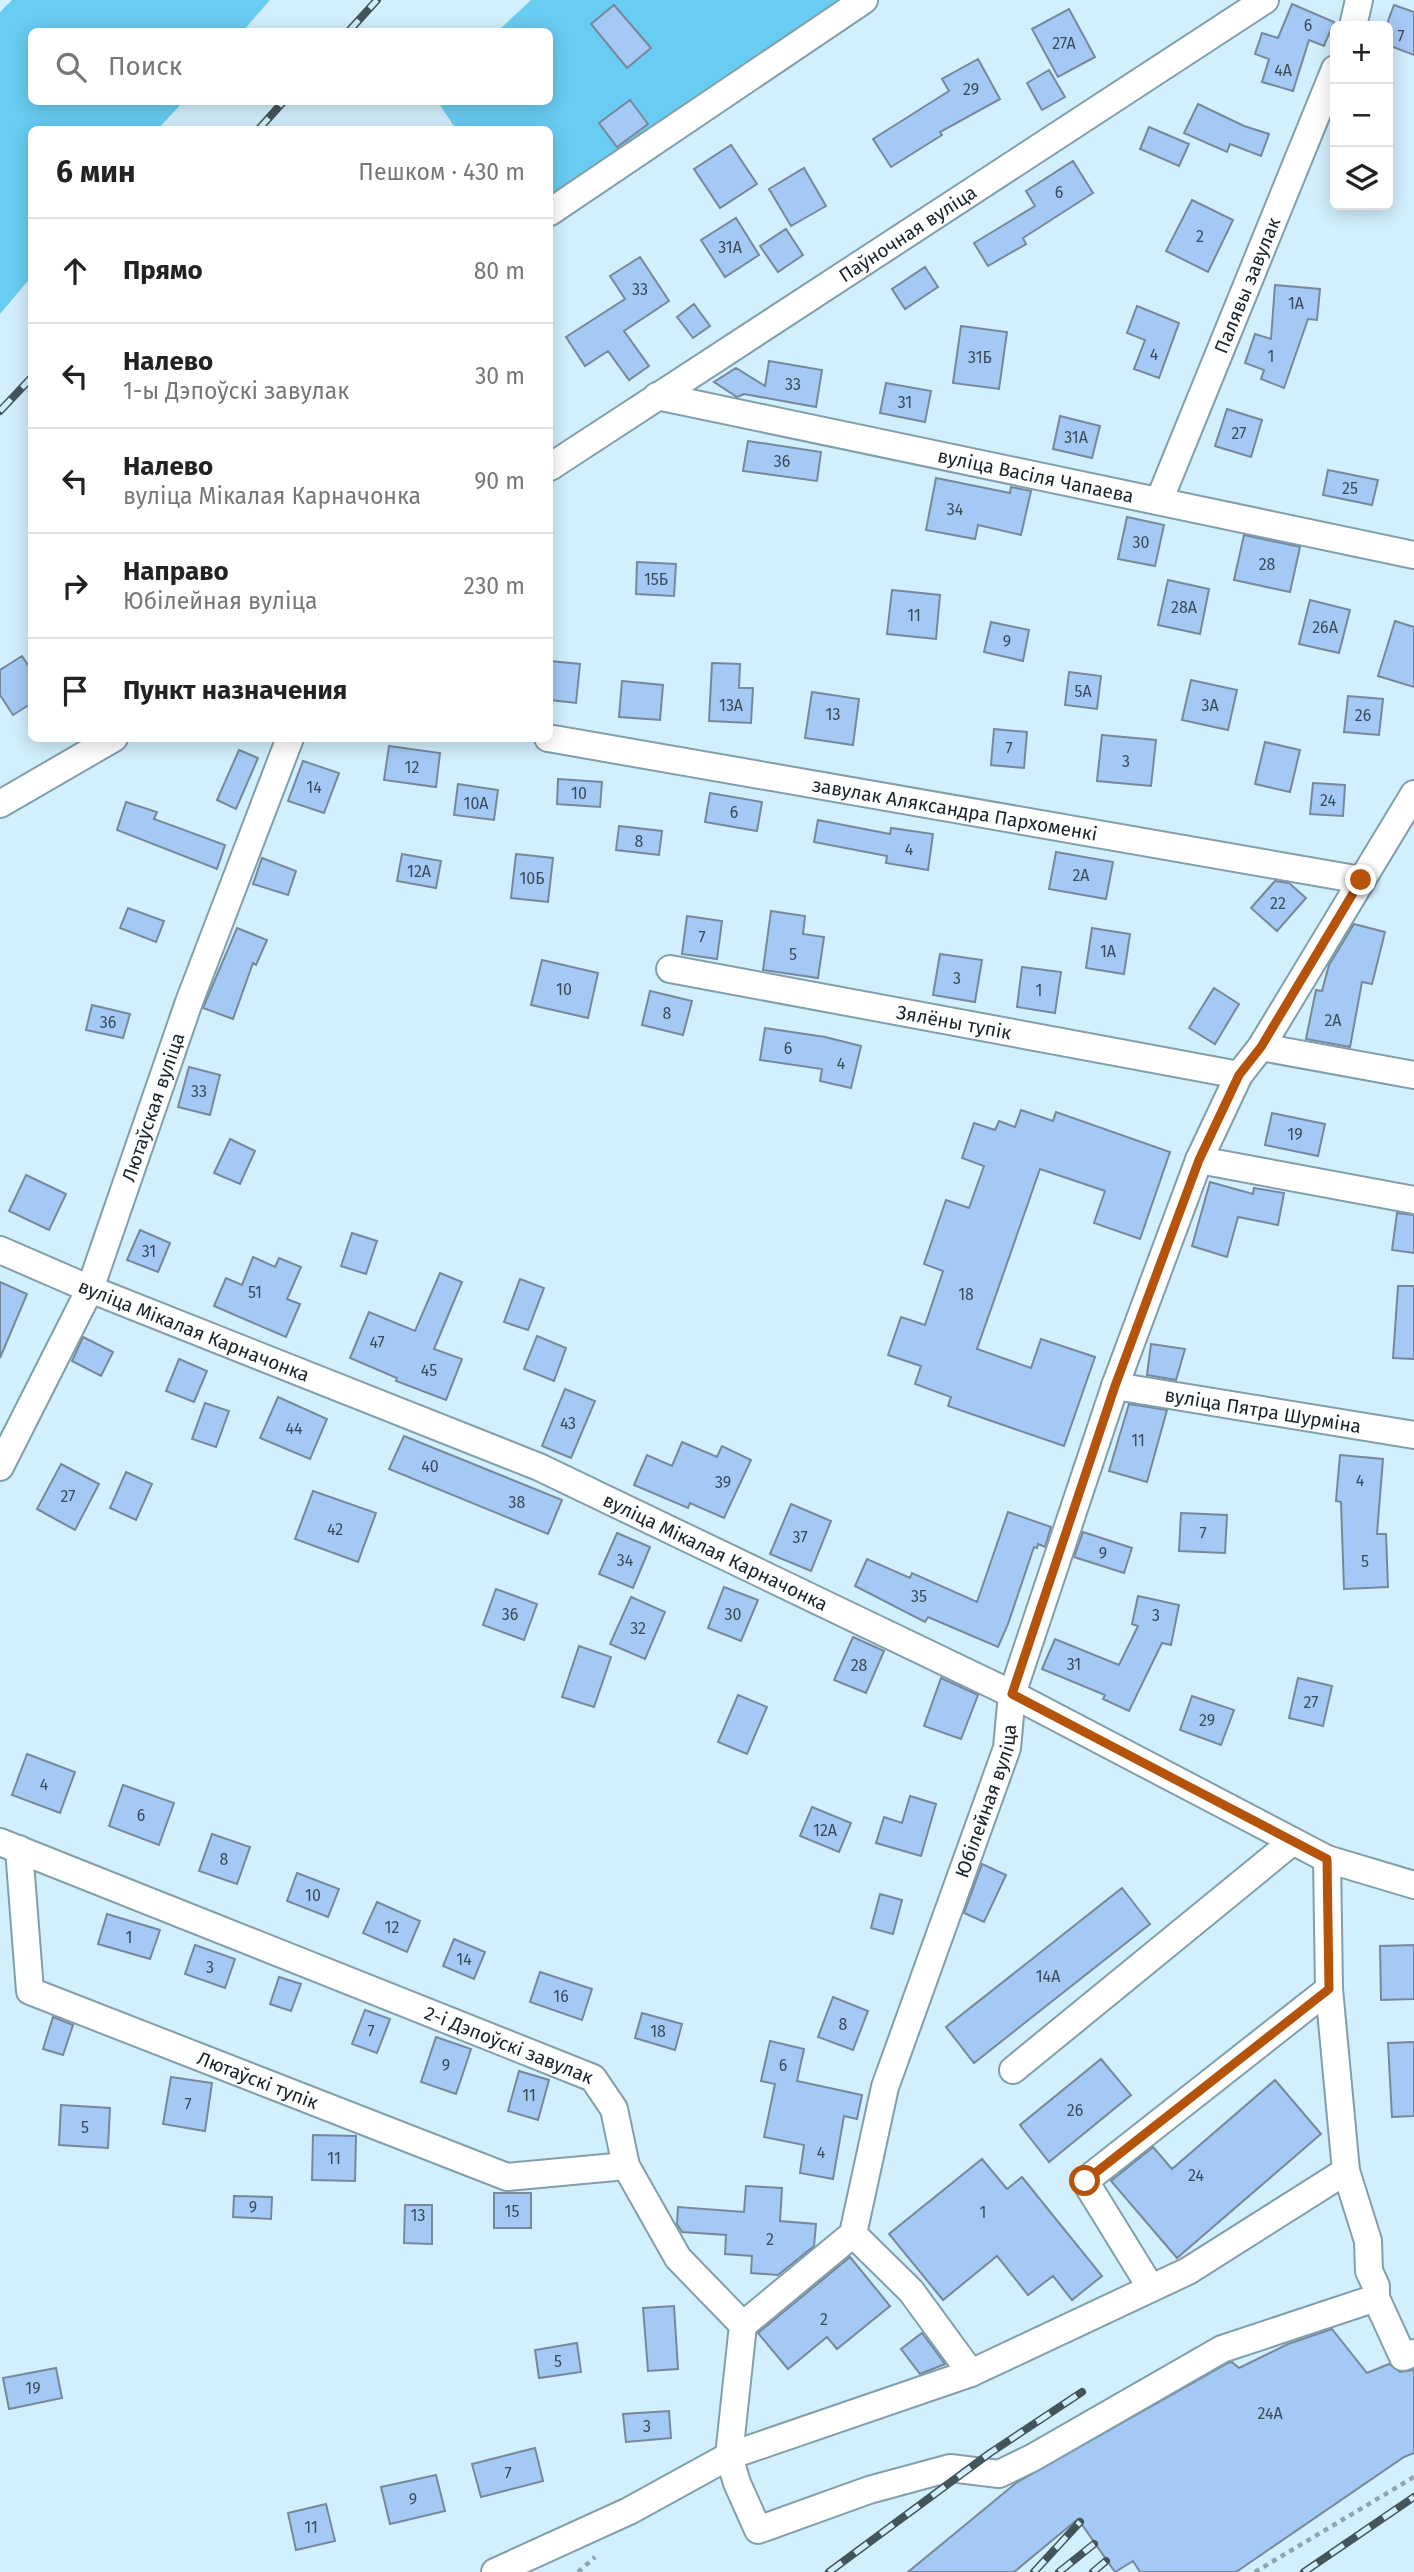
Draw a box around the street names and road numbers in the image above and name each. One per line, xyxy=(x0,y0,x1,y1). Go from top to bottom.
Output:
street label: Паўночная вуліца xyxy=(835,181,981,287)
street label: Палявы завулак xyxy=(1209,214,1285,357)
street label: вуліца Васіля Чапаева xyxy=(935,444,1136,508)
street label: завулак Аляксандра Пархоменкі xyxy=(810,773,1099,846)
street label: Зялёны тупік xyxy=(895,1000,1013,1044)
street label: Лютаўская вуліца xyxy=(117,1030,190,1185)
street label: вуліца Мікалая Карначонка xyxy=(75,1274,313,1387)
street label: вуліца Пятра Шурміна xyxy=(1163,1383,1363,1438)
street label: вуліца Мікалая Карначонка xyxy=(599,1489,831,1616)
street label: Юбілейная вуліца xyxy=(950,1723,1021,1881)
street label: 2-і Дэпоўскі завулак xyxy=(421,2001,597,2089)
street label: Лютаўскі тупік xyxy=(194,2046,322,2114)

